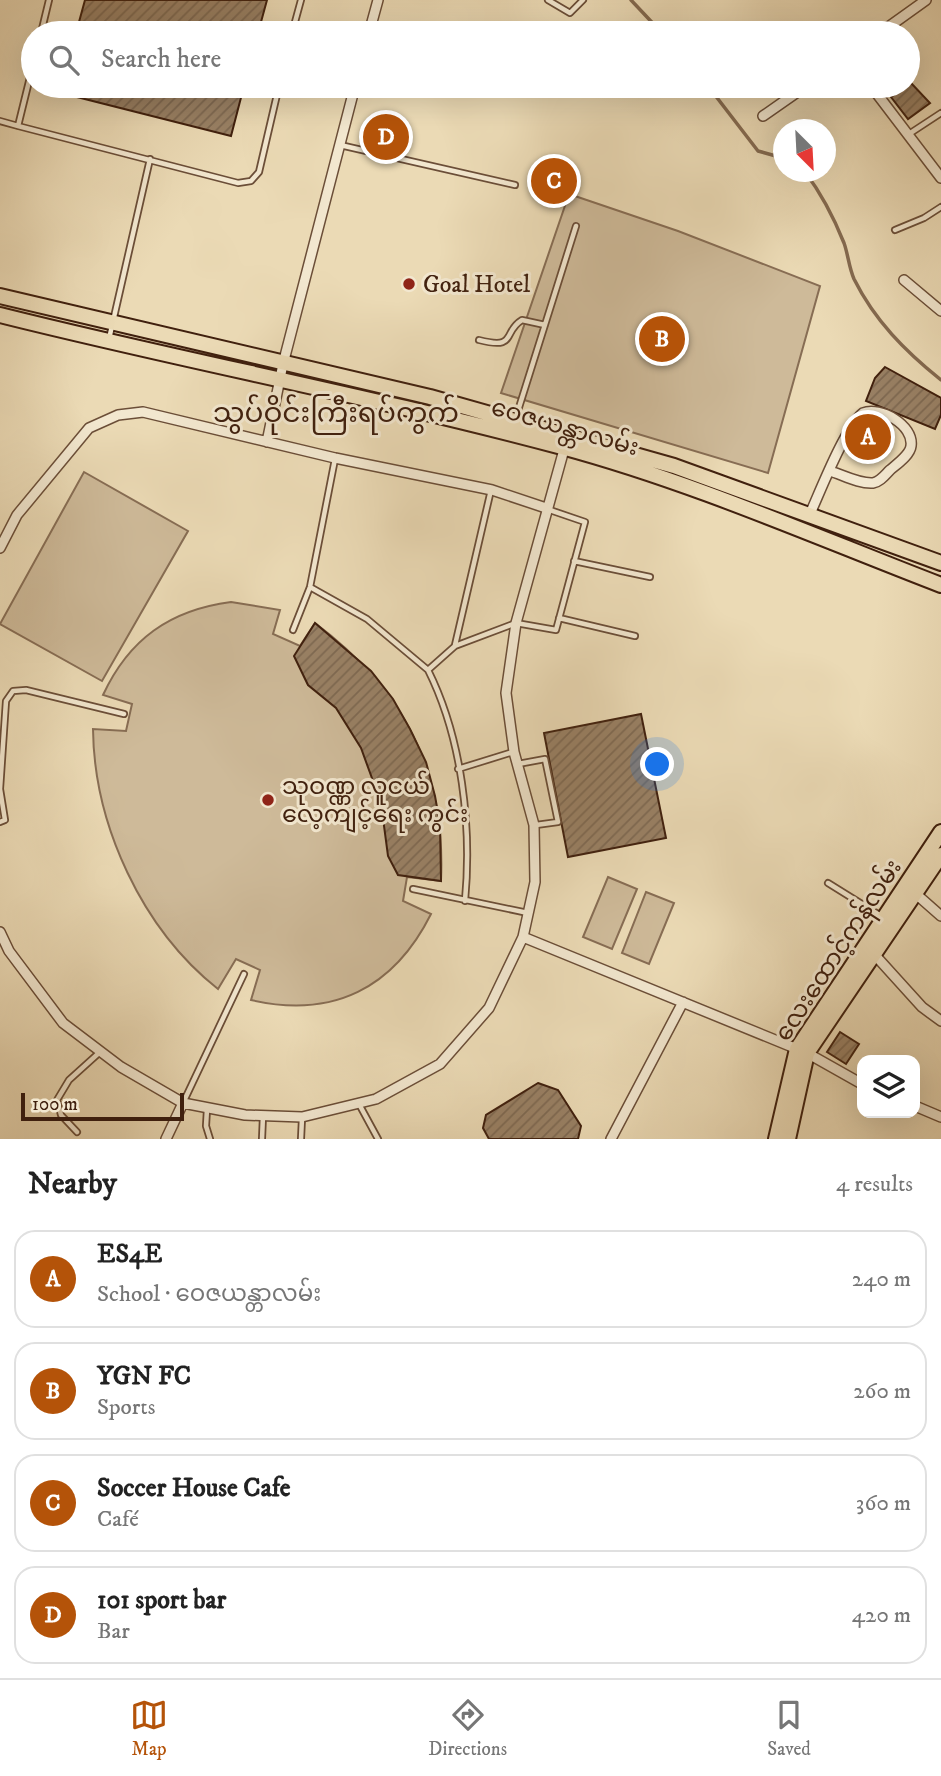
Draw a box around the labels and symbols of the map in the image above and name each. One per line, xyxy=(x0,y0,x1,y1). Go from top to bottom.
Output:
pin: D xyxy=(363,111,409,163)
north arrow xyxy=(773,119,836,182)
pin: C xyxy=(531,155,577,207)
place label: Goal Hotel xyxy=(423,270,531,300)
marker: Goal Hotel xyxy=(401,276,417,292)
pin: B xyxy=(639,313,685,365)
street label: ဝေဇယန္တာလမ်း xyxy=(487,391,642,466)
district label: သွပ်ဝိုင်းကြီးရပ်ကွက် xyxy=(213,394,459,435)
pin: A xyxy=(845,411,891,463)
your location xyxy=(640,747,674,781)
place label: သုဝဏ္ဏ လူငယ် လေ့ကျင့်ရေး ကွင်း xyxy=(282,770,468,833)
marker: သုဝဏ္ဏ လူငယ် လေ့ကျင့်ရေး ကွင်း xyxy=(260,792,276,808)
street label: လေးထောင့်ကန်လမ်း xyxy=(767,853,911,1049)
scale bar xyxy=(21,1090,184,1122)

